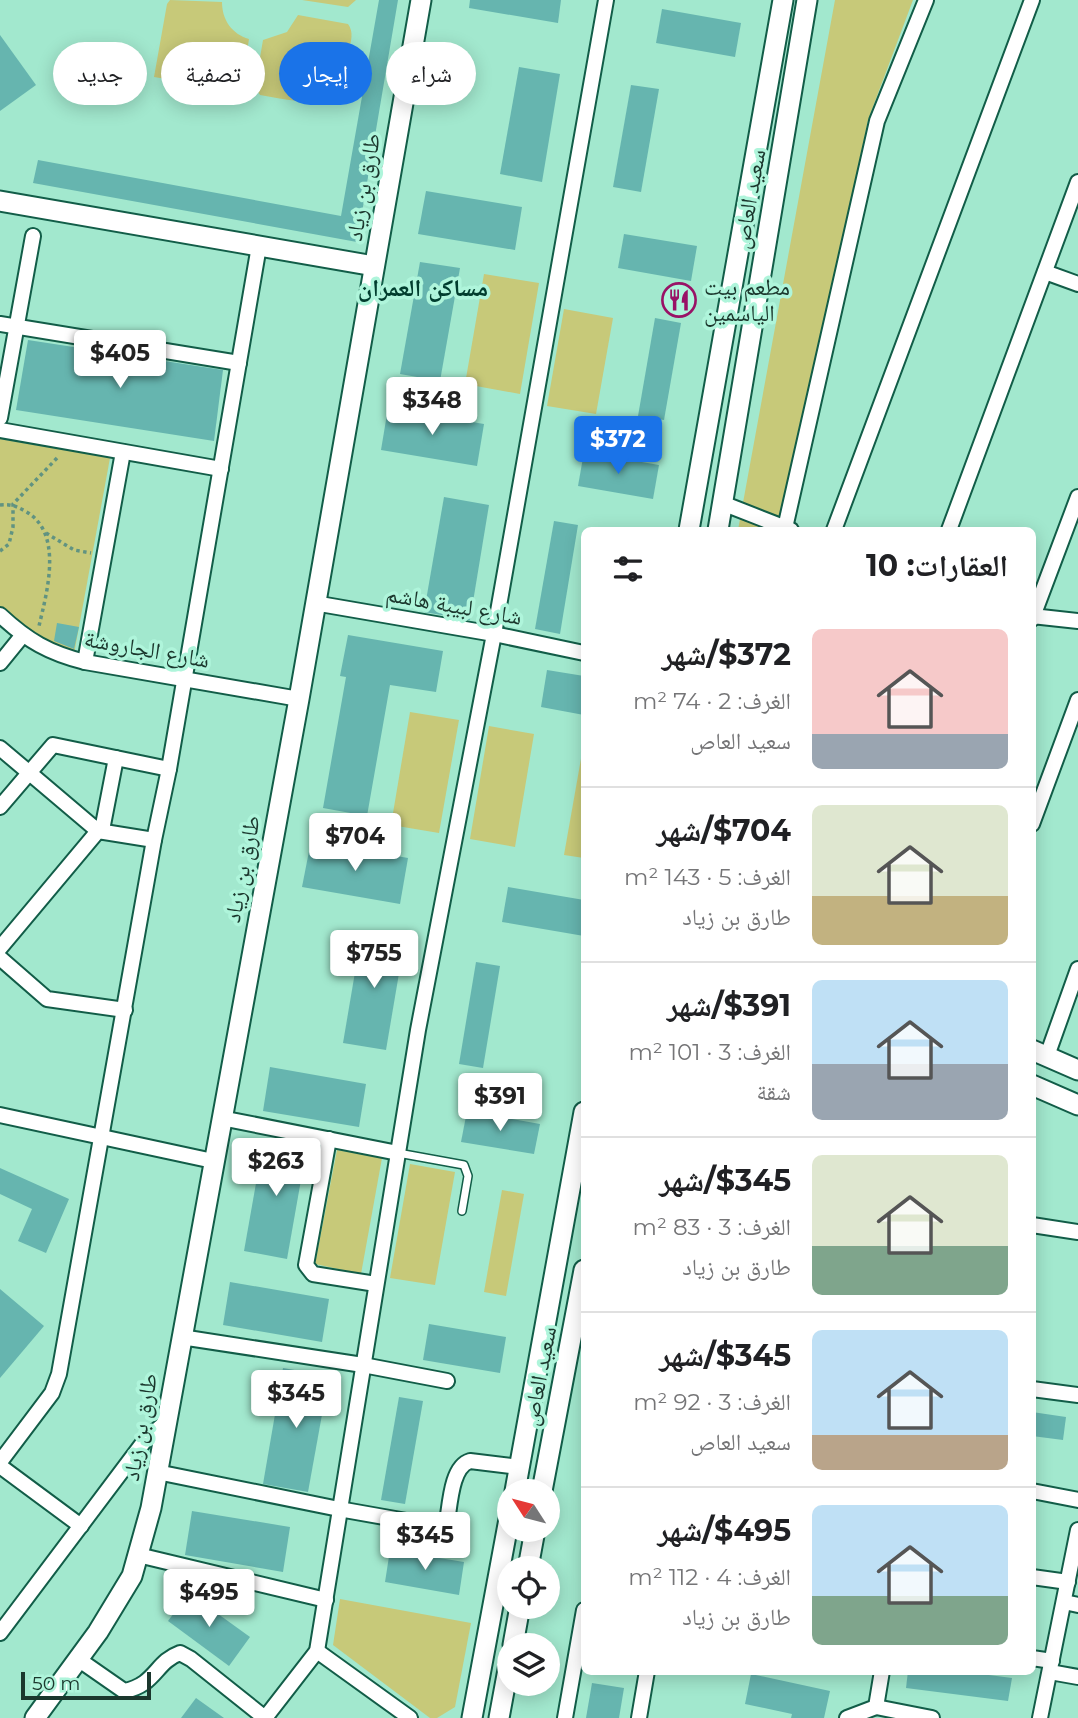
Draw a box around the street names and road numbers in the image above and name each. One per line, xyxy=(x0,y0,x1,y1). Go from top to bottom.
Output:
street label: طارق بن زياد xyxy=(340,131,386,243)
street label: سعيد العاص xyxy=(726,147,772,251)
street label: شارع لبيبة هاشم xyxy=(383,579,524,633)
street label: شارع الجاروشة xyxy=(82,624,212,675)
street label: طارق بن زياد xyxy=(218,813,266,925)
street label: سعيد العاص xyxy=(516,1324,562,1428)
street label: طارق بن زياد xyxy=(117,1371,163,1483)

